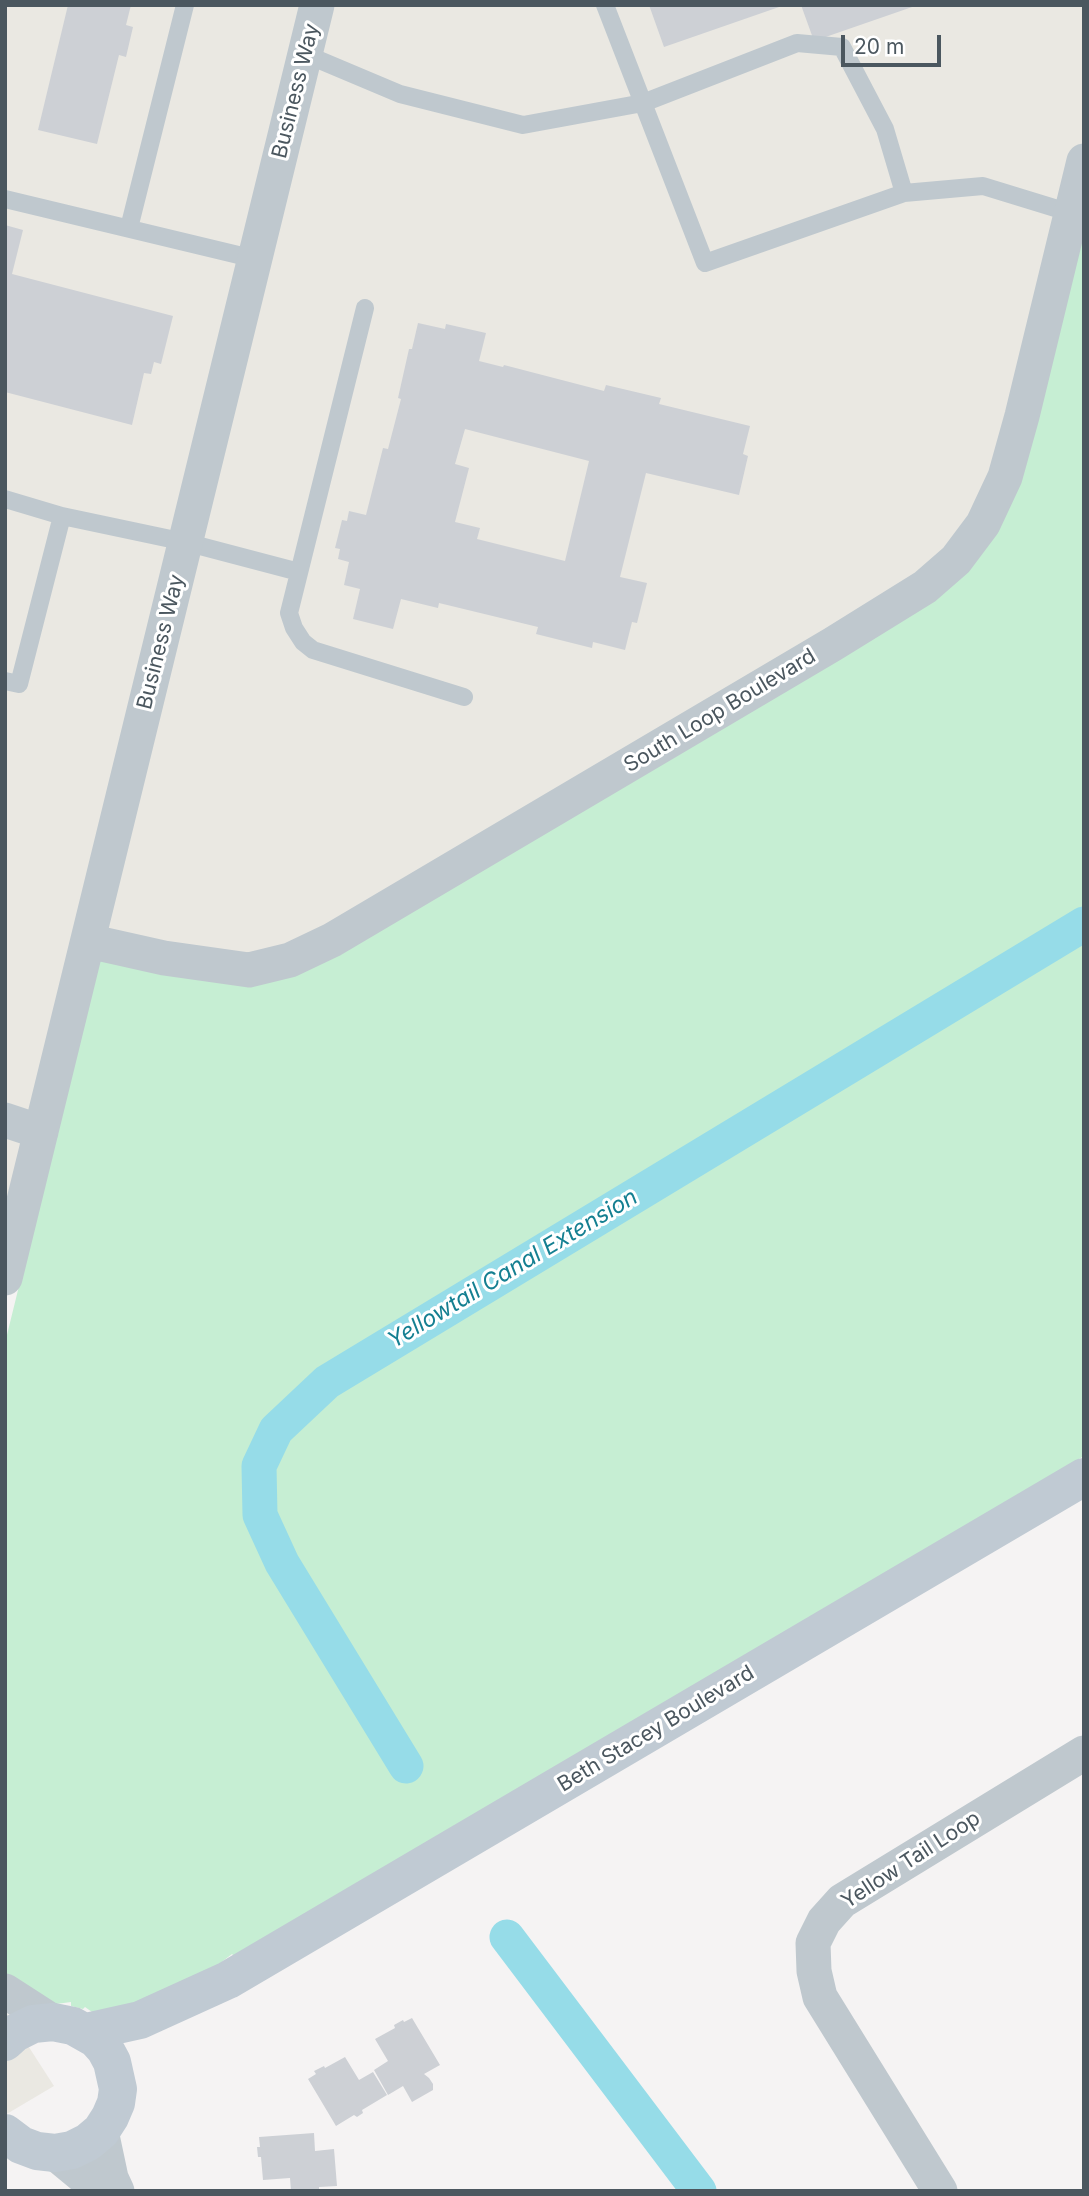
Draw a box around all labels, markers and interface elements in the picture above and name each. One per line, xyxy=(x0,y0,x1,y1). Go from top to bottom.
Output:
street label: Business Way xyxy=(267,21,325,161)
scale bar xyxy=(844,21,944,65)
text: 20 m xyxy=(854,34,904,59)
street label: Business Way xyxy=(132,572,190,712)
street label: South Loop Boulevard xyxy=(620,644,820,778)
water label: Yellowtail Canal Extension xyxy=(383,1183,643,1355)
street label: Beth Stacey Boulevard xyxy=(553,1660,759,1798)
street label: Yellow Tail Loop xyxy=(837,1806,985,1914)

